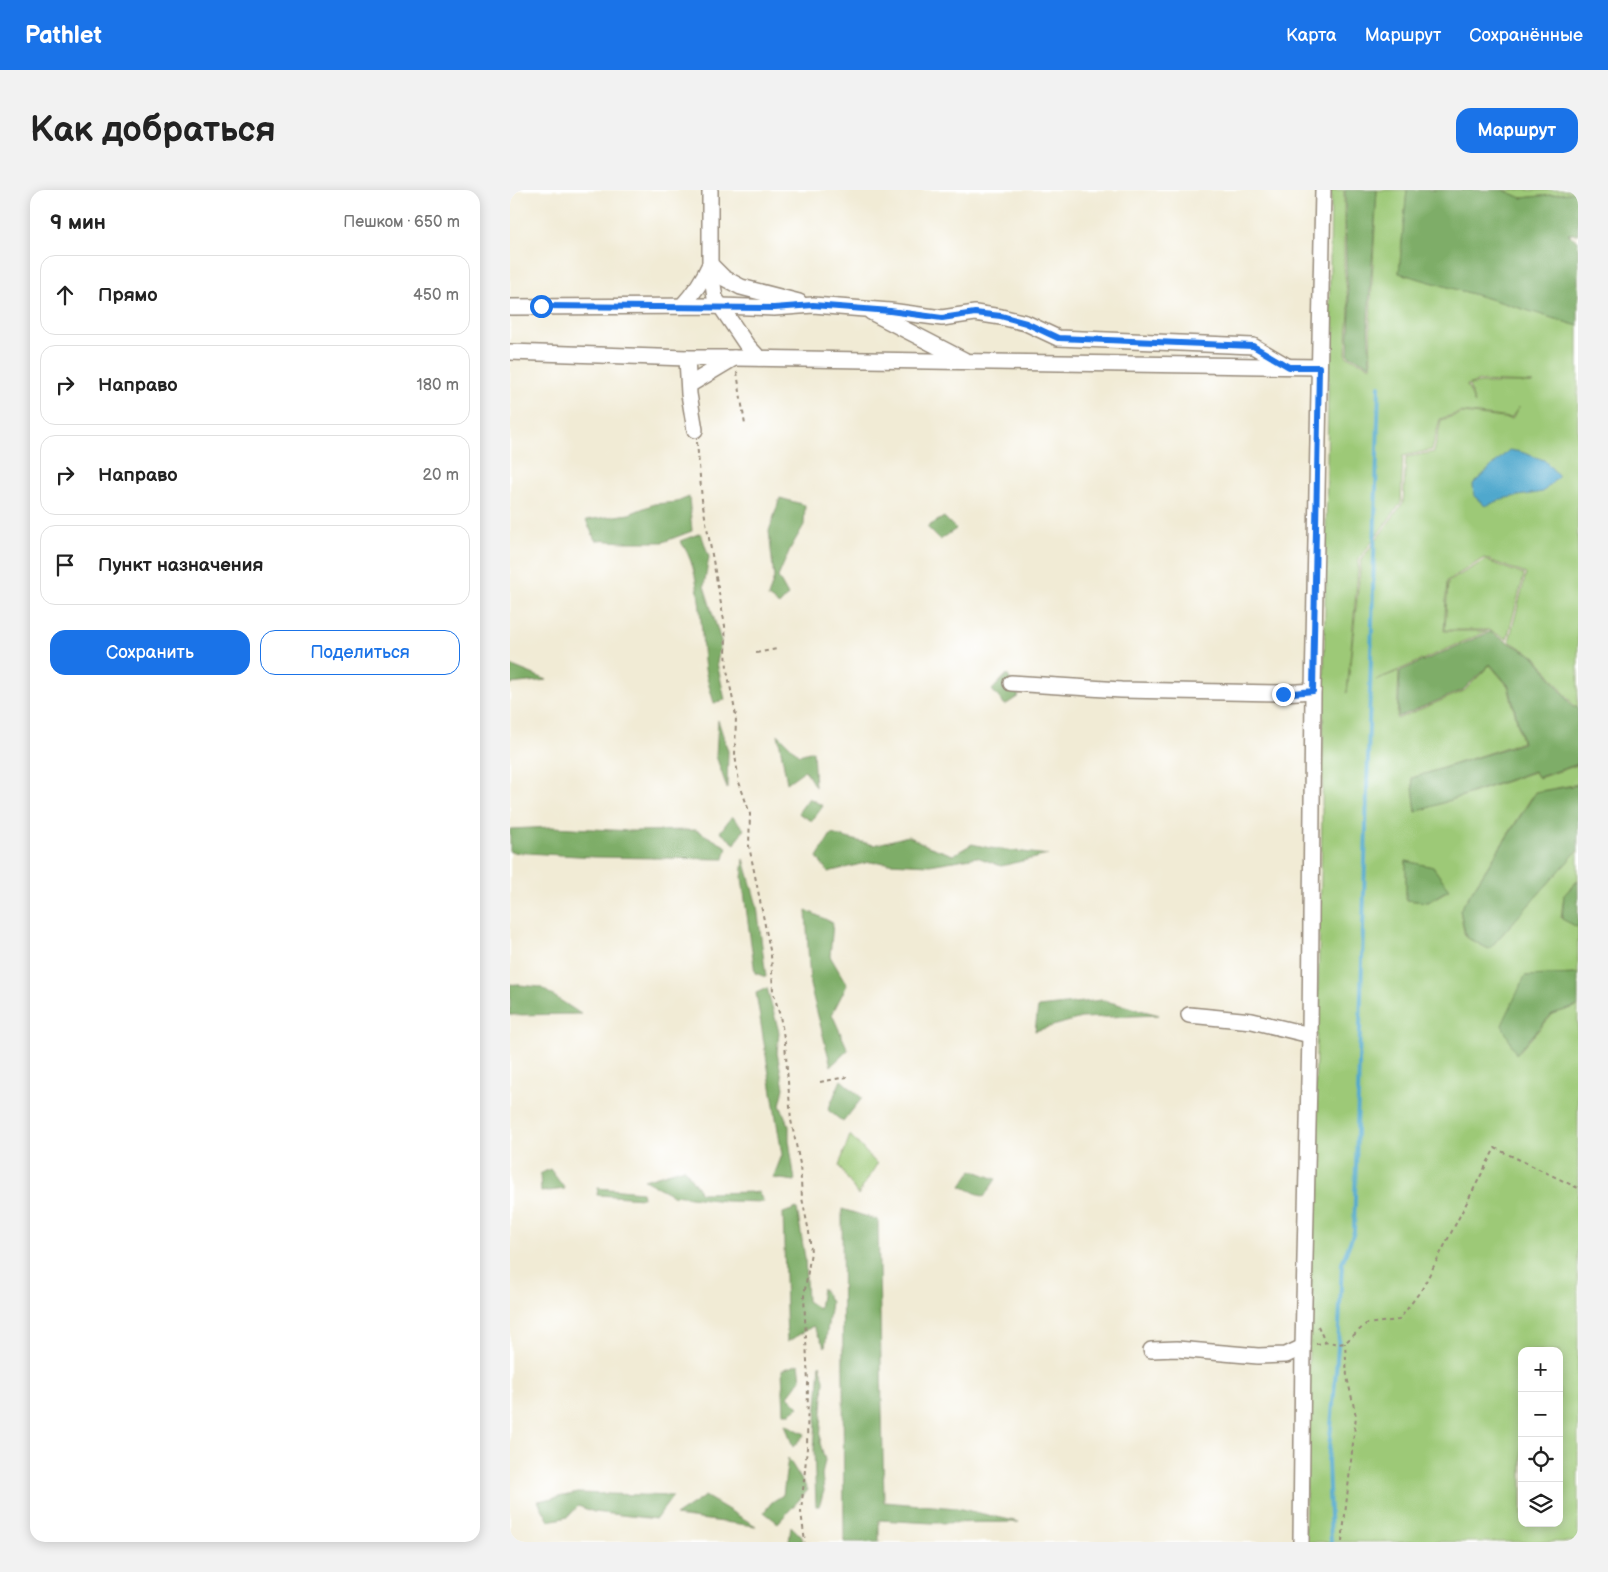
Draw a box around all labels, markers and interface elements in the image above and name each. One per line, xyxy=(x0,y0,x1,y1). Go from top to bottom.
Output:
text: Pathlet xyxy=(25,21,102,50)
text: Карта xyxy=(1286,25,1337,46)
text: Маршрут xyxy=(1365,25,1441,46)
text: Сохранённые xyxy=(1469,25,1583,46)
button: Маршрут xyxy=(1456,108,1578,153)
text: Как добраться xyxy=(30,109,276,152)
text: 9 мин xyxy=(50,210,106,235)
text: Пешком · 650 m xyxy=(343,213,460,232)
icon: ahead xyxy=(51,281,79,309)
text: Прямо xyxy=(98,284,158,307)
text: 450 m xyxy=(413,286,459,305)
route start xyxy=(530,295,553,318)
icon: right xyxy=(51,371,79,399)
text: Направо xyxy=(98,374,178,397)
text: 180 m xyxy=(417,376,459,395)
icon: right xyxy=(51,461,79,489)
text: Направо xyxy=(98,464,178,487)
text: 20 m xyxy=(423,466,459,485)
icon: arrive xyxy=(51,551,79,579)
text: Пункт назначения xyxy=(98,554,263,577)
button: Сохранить xyxy=(50,630,250,675)
button: Поделиться xyxy=(260,630,460,675)
route end xyxy=(1272,683,1295,706)
map controls xyxy=(1518,1347,1563,1527)
button: + xyxy=(1518,1347,1563,1392)
button: − xyxy=(1518,1392,1563,1437)
button: locate xyxy=(1518,1437,1563,1482)
button: layers xyxy=(1518,1482,1563,1527)

